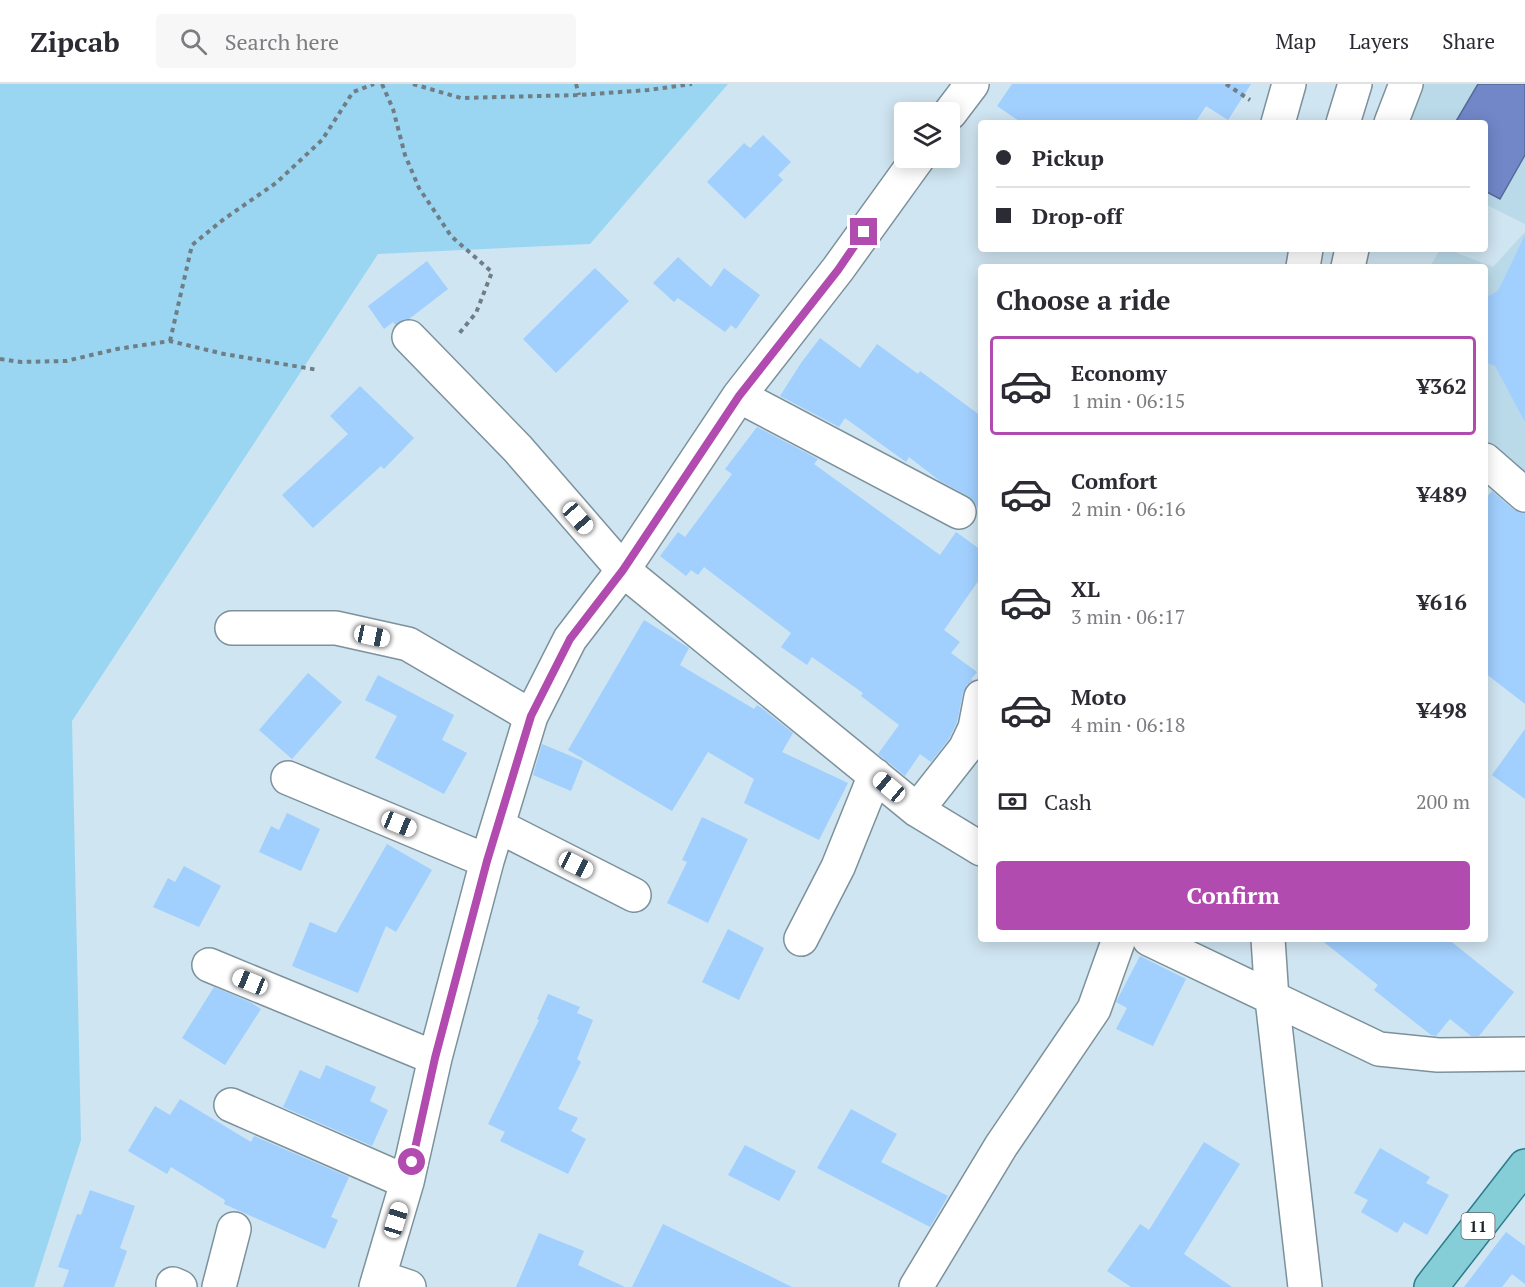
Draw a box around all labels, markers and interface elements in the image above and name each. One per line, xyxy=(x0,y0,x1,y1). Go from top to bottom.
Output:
search box xyxy=(156,14,576,68)
text: Zipcab xyxy=(30,23,120,60)
icon: search xyxy=(177,25,210,58)
text: Search here xyxy=(225,27,339,56)
text: Map xyxy=(1275,27,1316,55)
text: Layers xyxy=(1349,27,1409,55)
text: Share xyxy=(1442,27,1495,55)
map controls xyxy=(894,102,960,168)
button: layers xyxy=(894,102,960,168)
text: Pickup xyxy=(1032,143,1104,172)
text: Drop-off xyxy=(1032,201,1123,230)
route end xyxy=(850,218,877,245)
text: Choose a ride xyxy=(996,282,1171,318)
text: Economy xyxy=(1071,358,1167,387)
icon: car xyxy=(999,359,1053,413)
text: ¥362 xyxy=(1417,371,1467,400)
text: 1 min · 06:15 xyxy=(1071,387,1185,414)
text: Comfort xyxy=(1071,466,1157,495)
icon: car xyxy=(999,467,1053,521)
text: ¥489 xyxy=(1417,479,1467,508)
text: 2 min · 06:16 xyxy=(1071,495,1185,522)
car xyxy=(559,499,597,537)
text: XL xyxy=(1071,574,1100,603)
icon: car xyxy=(999,575,1053,629)
text: ¥616 xyxy=(1417,587,1467,616)
text: 3 min · 06:17 xyxy=(1071,603,1185,630)
car xyxy=(353,623,391,649)
text: Moto xyxy=(1071,682,1126,711)
icon: car xyxy=(999,683,1053,737)
text: ¥498 xyxy=(1417,695,1467,724)
text: 4 min · 06:18 xyxy=(1071,711,1185,738)
car xyxy=(869,769,909,805)
icon: cash xyxy=(996,785,1029,818)
text: Cash xyxy=(1044,787,1092,816)
text: 200 m xyxy=(1416,788,1470,815)
car xyxy=(379,809,419,839)
car xyxy=(556,849,596,881)
button: Confirm xyxy=(996,861,1470,930)
car xyxy=(230,967,270,997)
route start xyxy=(398,1148,425,1175)
car xyxy=(382,1200,410,1240)
road number: 11 xyxy=(1462,1213,1494,1239)

